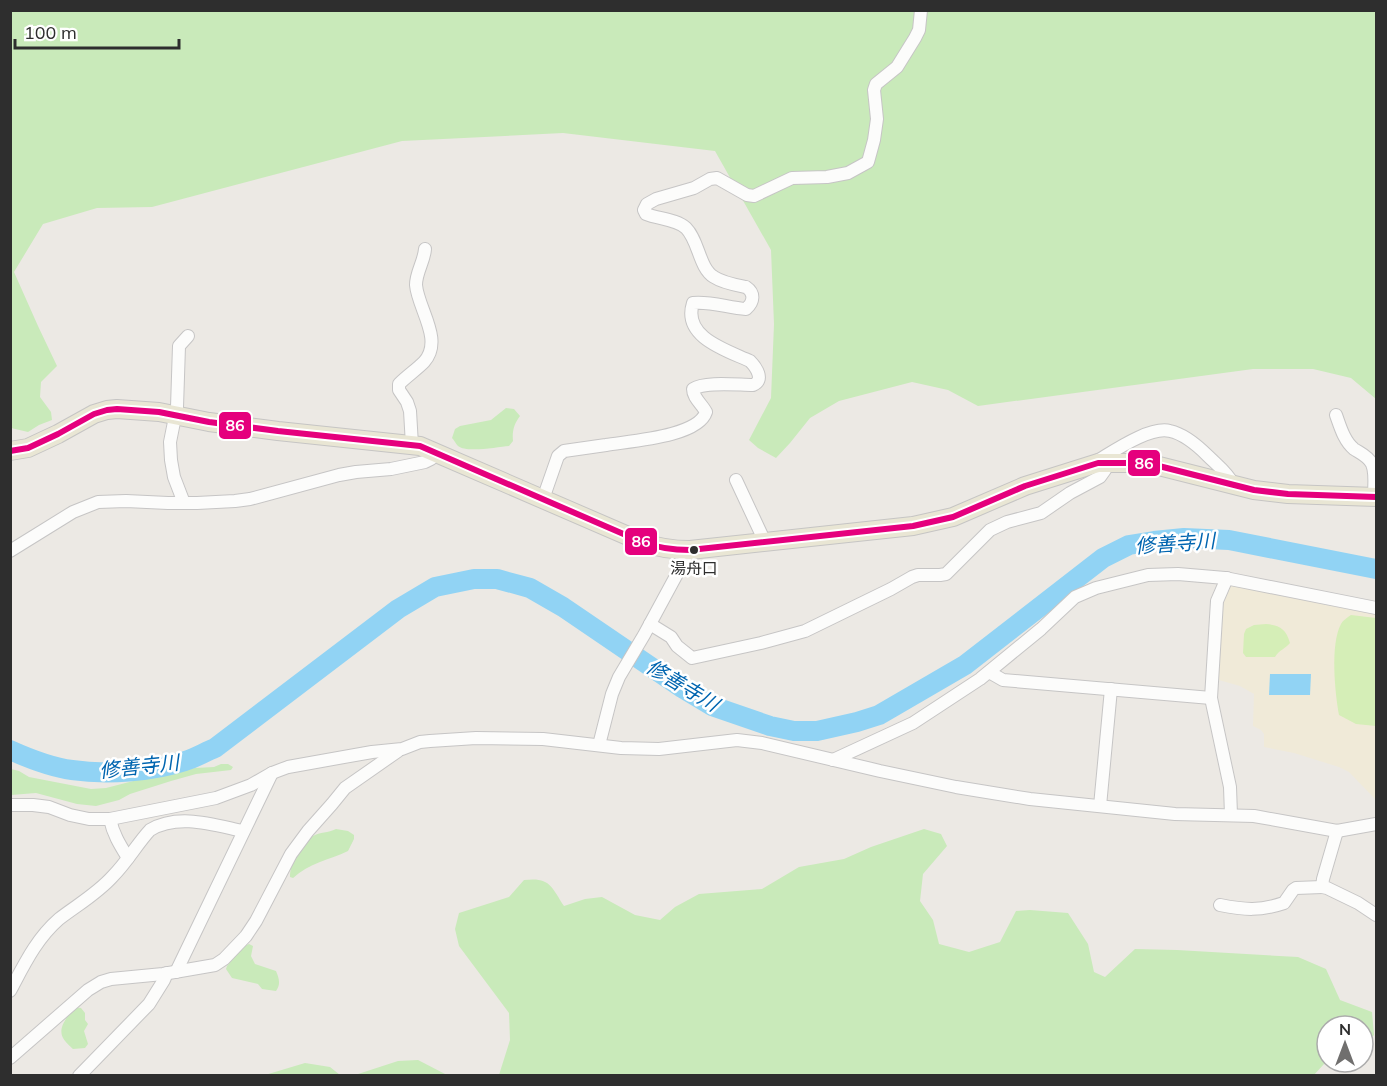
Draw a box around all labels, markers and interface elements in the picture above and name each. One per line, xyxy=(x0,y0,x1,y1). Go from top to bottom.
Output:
scale bar xyxy=(15,12,178,50)
text: 100 m xyxy=(24,21,77,44)
line badge: 86 xyxy=(218,411,252,440)
text: 86 xyxy=(225,415,245,435)
line badge: 86 xyxy=(1127,449,1161,477)
text: 86 xyxy=(1134,453,1154,473)
line badge: 86 xyxy=(624,527,658,556)
water label: 修善寺川 xyxy=(1134,528,1218,558)
text: 86 xyxy=(631,531,651,551)
marker: 湯舟口 xyxy=(688,544,700,556)
place label: 湯舟口 xyxy=(670,558,718,578)
water label: 修善寺川 xyxy=(642,654,725,717)
water label: 修善寺川 xyxy=(98,749,182,783)
north arrow xyxy=(1315,1014,1375,1074)
text: N xyxy=(1339,1019,1351,1039)

